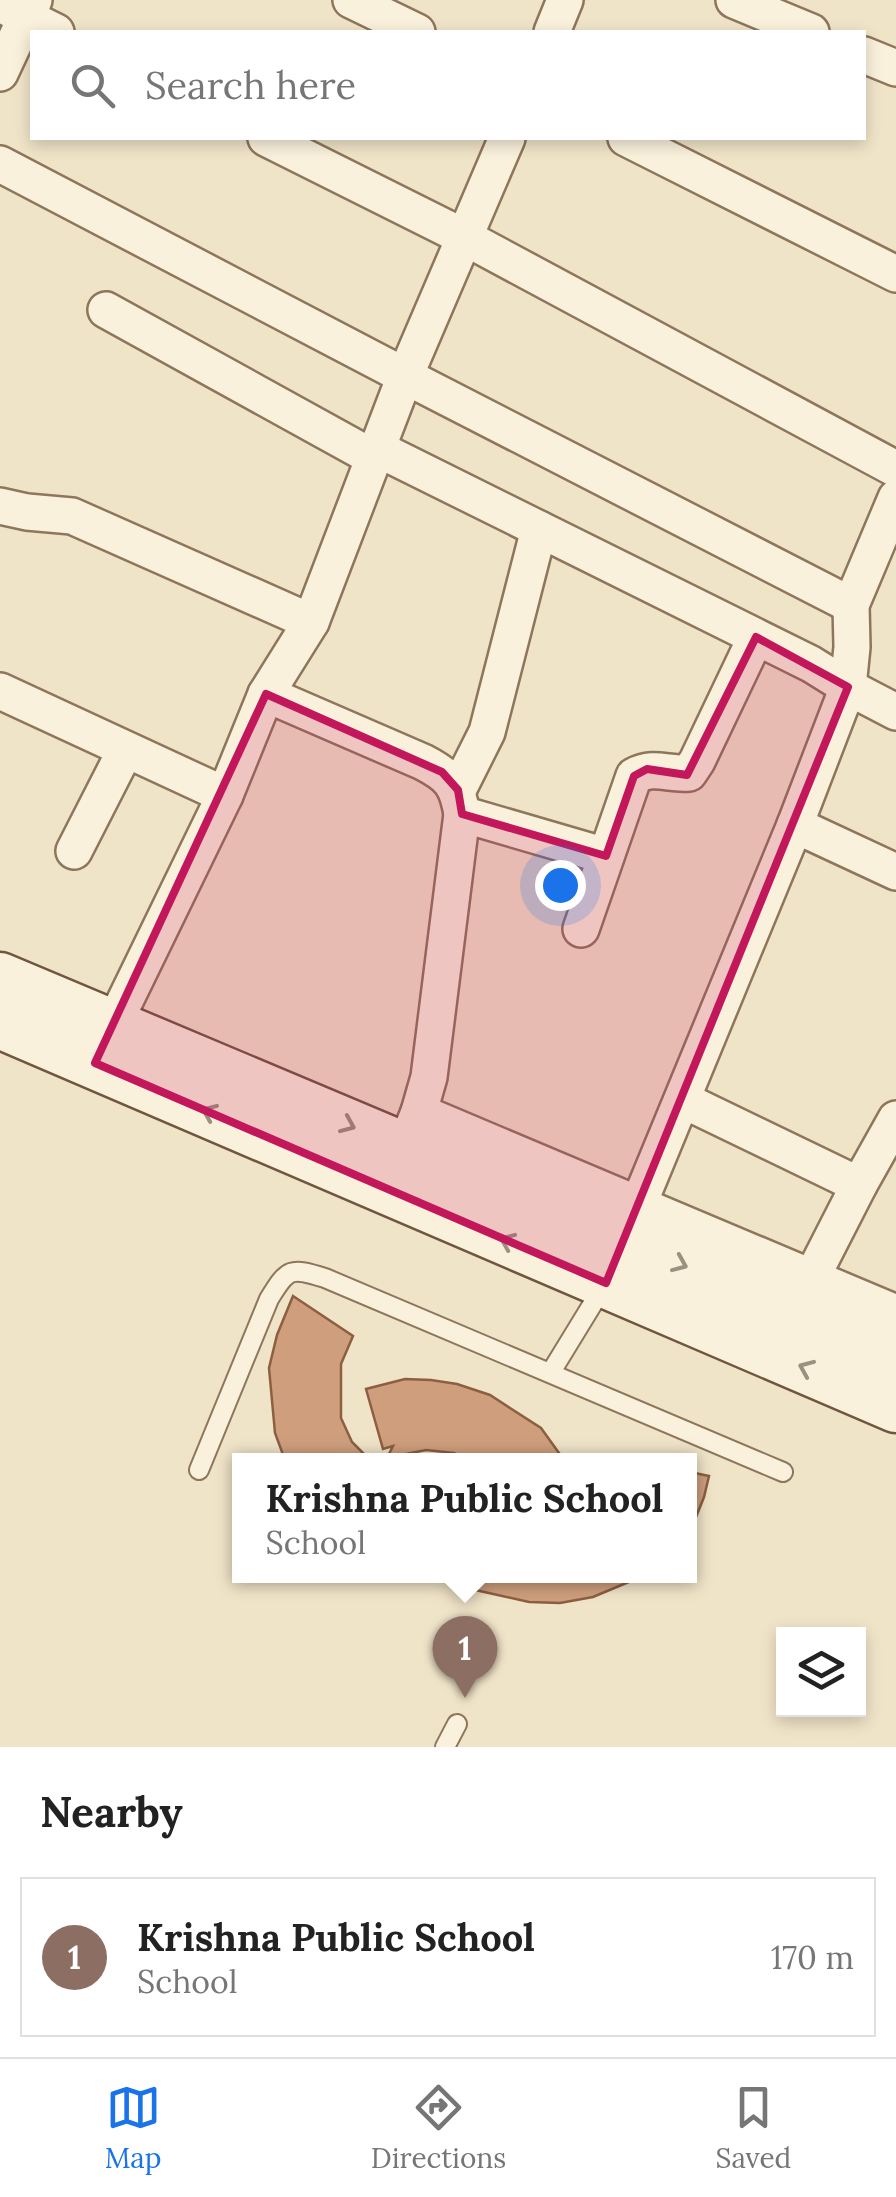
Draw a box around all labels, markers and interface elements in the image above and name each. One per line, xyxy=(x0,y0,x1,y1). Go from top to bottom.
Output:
search box xyxy=(30,30,866,140)
icon: search xyxy=(65,58,120,113)
text: Search here xyxy=(145,61,356,109)
your location xyxy=(535,860,586,911)
one-way arrow xyxy=(201,1104,219,1124)
one-way arrow xyxy=(337,1113,355,1133)
one-way arrow xyxy=(500,1233,518,1253)
one-way arrow xyxy=(670,1252,688,1272)
one-way arrow xyxy=(798,1360,816,1380)
popup xyxy=(232,1453,697,1583)
text: Krishna Public School xyxy=(266,1474,663,1522)
text: School xyxy=(266,1522,366,1563)
pin: 1 xyxy=(432,1616,498,1698)
map controls xyxy=(776,1627,866,1717)
button: layers xyxy=(776,1627,866,1717)
text: Nearby xyxy=(40,1785,183,1839)
text: Krishna Public School xyxy=(137,1913,535,1961)
text: 1 xyxy=(68,1937,81,1978)
text: 170 m xyxy=(771,1937,854,1978)
text: School xyxy=(137,1961,237,2002)
tab: Map xyxy=(105,2080,162,2176)
tab: Directions xyxy=(371,2080,506,2176)
tab: Saved xyxy=(716,2080,791,2176)

